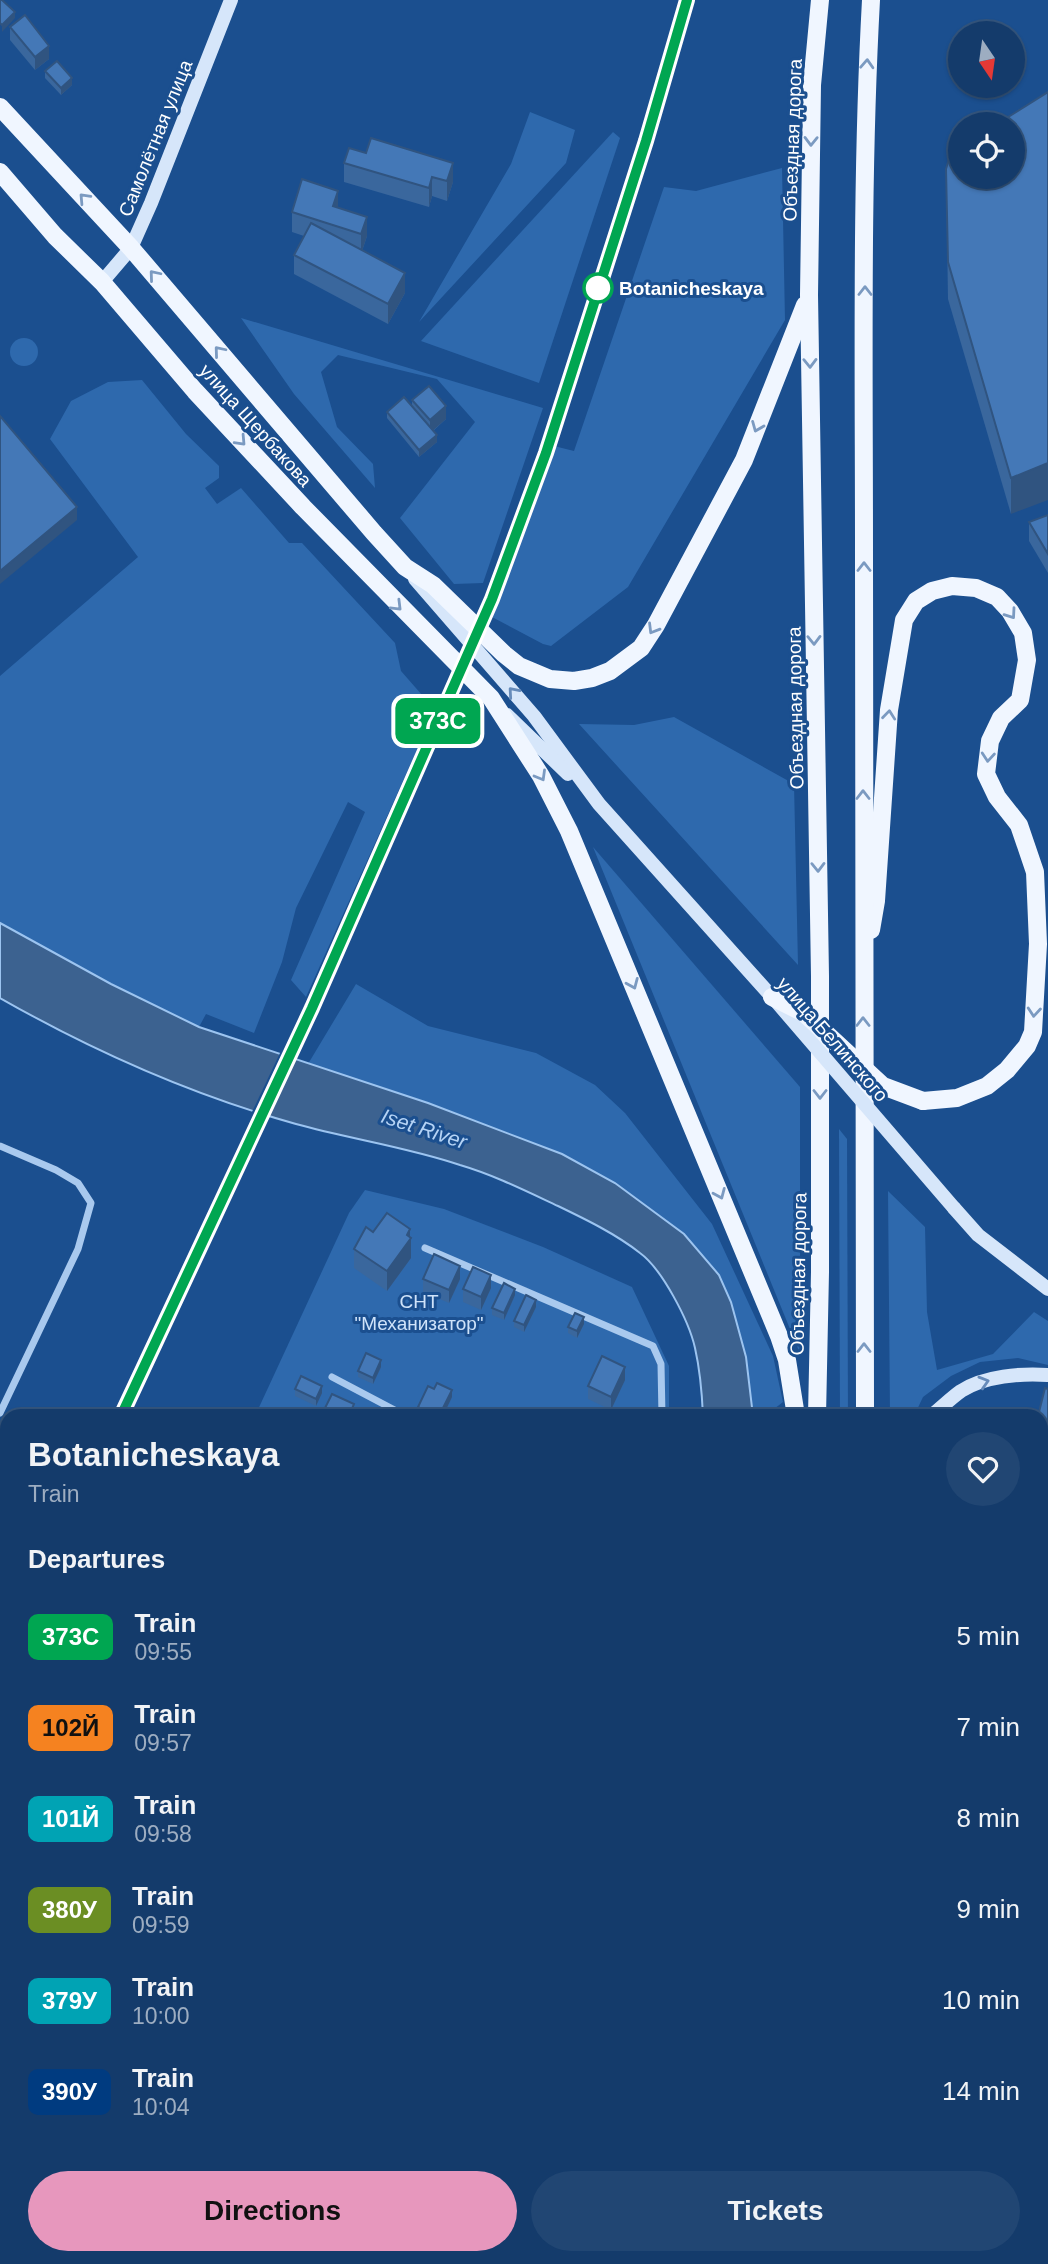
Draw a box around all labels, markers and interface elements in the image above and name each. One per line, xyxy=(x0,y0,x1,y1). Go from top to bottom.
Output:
north arrow xyxy=(948,21,1026,98)
map controls xyxy=(948,21,1025,189)
street label: Самолётная улица xyxy=(114,56,197,220)
street label: Объездная дорога xyxy=(779,58,806,222)
one-way arrow xyxy=(860,58,875,69)
button: locate xyxy=(948,112,1025,189)
one-way arrow xyxy=(804,136,819,147)
one-way arrow xyxy=(80,193,93,206)
one-way arrow xyxy=(150,270,162,283)
marker: Botanicheskaya xyxy=(583,273,613,303)
place label: Botanicheskaya xyxy=(619,278,764,299)
one-way arrow xyxy=(857,285,873,296)
one-way arrow xyxy=(215,346,227,359)
one-way arrow xyxy=(802,358,818,369)
street label: улица Щербакова xyxy=(195,360,316,491)
one-way arrow xyxy=(751,420,765,432)
one-way arrow xyxy=(233,433,245,446)
one-way arrow xyxy=(856,561,872,572)
one-way arrow xyxy=(389,597,402,610)
one-way arrow xyxy=(1003,606,1015,619)
one-way arrow xyxy=(649,621,662,634)
street label: Объездная дорога xyxy=(784,626,807,790)
one-way arrow xyxy=(807,634,822,645)
one-way arrow xyxy=(509,687,521,700)
line badge: 373C xyxy=(389,698,487,744)
text: 373C xyxy=(409,707,467,734)
one-way arrow xyxy=(882,710,897,721)
one-way arrow xyxy=(981,752,996,763)
one-way arrow xyxy=(533,769,546,782)
one-way arrow xyxy=(855,789,871,799)
one-way arrow xyxy=(810,862,826,873)
street label: улица Белинского xyxy=(773,973,892,1106)
one-way arrow xyxy=(625,977,639,989)
one-way arrow xyxy=(1027,1007,1042,1018)
one-way arrow xyxy=(855,1016,871,1027)
one-way arrow xyxy=(812,1090,828,1100)
water label: Iset River xyxy=(378,1104,471,1153)
one-way arrow xyxy=(712,1187,726,1200)
street label: Объездная дорога xyxy=(787,1192,810,1356)
park label: СНТ "Механизатор" xyxy=(354,1291,484,1334)
one-way arrow xyxy=(856,1342,872,1352)
one-way arrow xyxy=(978,1376,990,1391)
button: heart xyxy=(946,1432,1020,1506)
text: Botanicheskaya xyxy=(28,1436,279,1473)
text: Train xyxy=(28,1481,80,1507)
text: Departures xyxy=(28,1544,165,1574)
text: Train xyxy=(134,1608,197,1638)
text: 5 min xyxy=(956,1621,1020,1651)
text: 373C xyxy=(42,1623,99,1650)
text: 09:55 xyxy=(134,1639,192,1665)
text: Train xyxy=(134,1699,196,1729)
text: 7 min xyxy=(956,1712,1020,1742)
text: 102Й xyxy=(42,1714,99,1741)
text: 09:57 xyxy=(134,1730,192,1756)
text: Train xyxy=(134,1790,196,1820)
text: 8 min xyxy=(956,1803,1020,1833)
text: 101Й xyxy=(42,1805,99,1832)
text: 09:58 xyxy=(134,1821,192,1847)
text: Train xyxy=(132,1881,194,1911)
text: 9 min xyxy=(956,1894,1020,1924)
text: 380У xyxy=(42,1896,97,1923)
text: 09:59 xyxy=(132,1912,190,1938)
text: Train xyxy=(132,1972,194,2002)
text: 10 min xyxy=(942,1985,1020,2015)
text: 379У xyxy=(42,1987,97,2014)
text: 10:00 xyxy=(132,2003,190,2029)
text: Train xyxy=(132,2063,194,2093)
text: 14 min xyxy=(942,2076,1020,2106)
text: 390У xyxy=(42,2078,97,2105)
text: 10:04 xyxy=(132,2094,190,2120)
button: Directions xyxy=(28,2171,517,2251)
button: Tickets xyxy=(531,2171,1020,2251)

